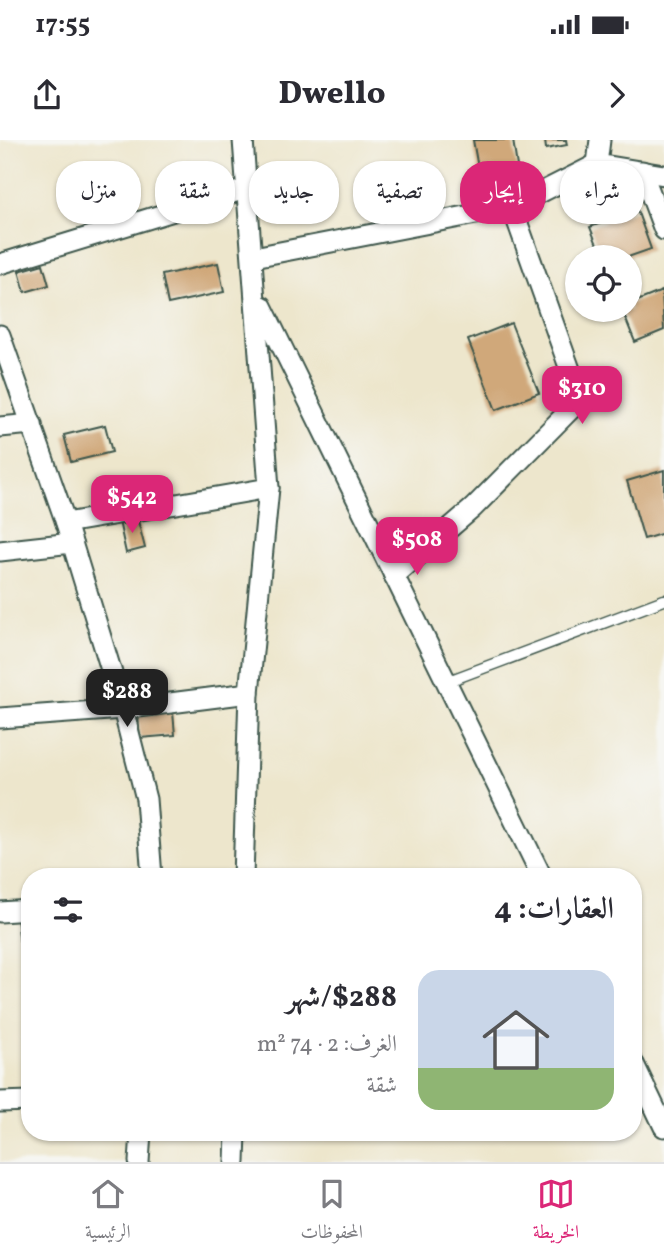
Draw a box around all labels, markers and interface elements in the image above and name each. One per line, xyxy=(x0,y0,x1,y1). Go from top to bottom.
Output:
text: 17:55 xyxy=(35,7,90,43)
text: Dwello xyxy=(279,73,385,117)
icon: share xyxy=(28,76,66,114)
icon: forward xyxy=(598,76,636,114)
chip: منزل xyxy=(56,161,141,224)
chip: شقة xyxy=(155,161,235,224)
chip: جديد xyxy=(249,161,339,224)
chip: تصفية xyxy=(353,161,446,224)
chip: إيجار xyxy=(460,161,546,224)
chip: شراء xyxy=(560,161,644,224)
map controls xyxy=(565,245,642,322)
button: locate xyxy=(565,245,642,322)
pin: $310 xyxy=(541,366,623,426)
text: $310 xyxy=(558,373,606,405)
pin: $542 xyxy=(91,476,173,535)
text: $542 xyxy=(107,482,157,514)
pin: $508 xyxy=(376,518,458,577)
text: $508 xyxy=(392,524,442,556)
pin: $288 xyxy=(86,670,168,729)
text: $288 xyxy=(102,676,152,708)
text: العقارات: 4 xyxy=(494,889,614,931)
icon: filters xyxy=(49,891,87,929)
text: $288/شهر xyxy=(286,977,397,1019)
icon: home xyxy=(474,998,558,1082)
text: الغرف: 2 · 74 m² xyxy=(257,1029,397,1061)
text: شقة xyxy=(367,1070,397,1102)
tab: الرئيسية xyxy=(85,1175,131,1250)
tab: المحفوظات xyxy=(300,1175,363,1250)
tab: الخريطة xyxy=(533,1175,579,1250)

